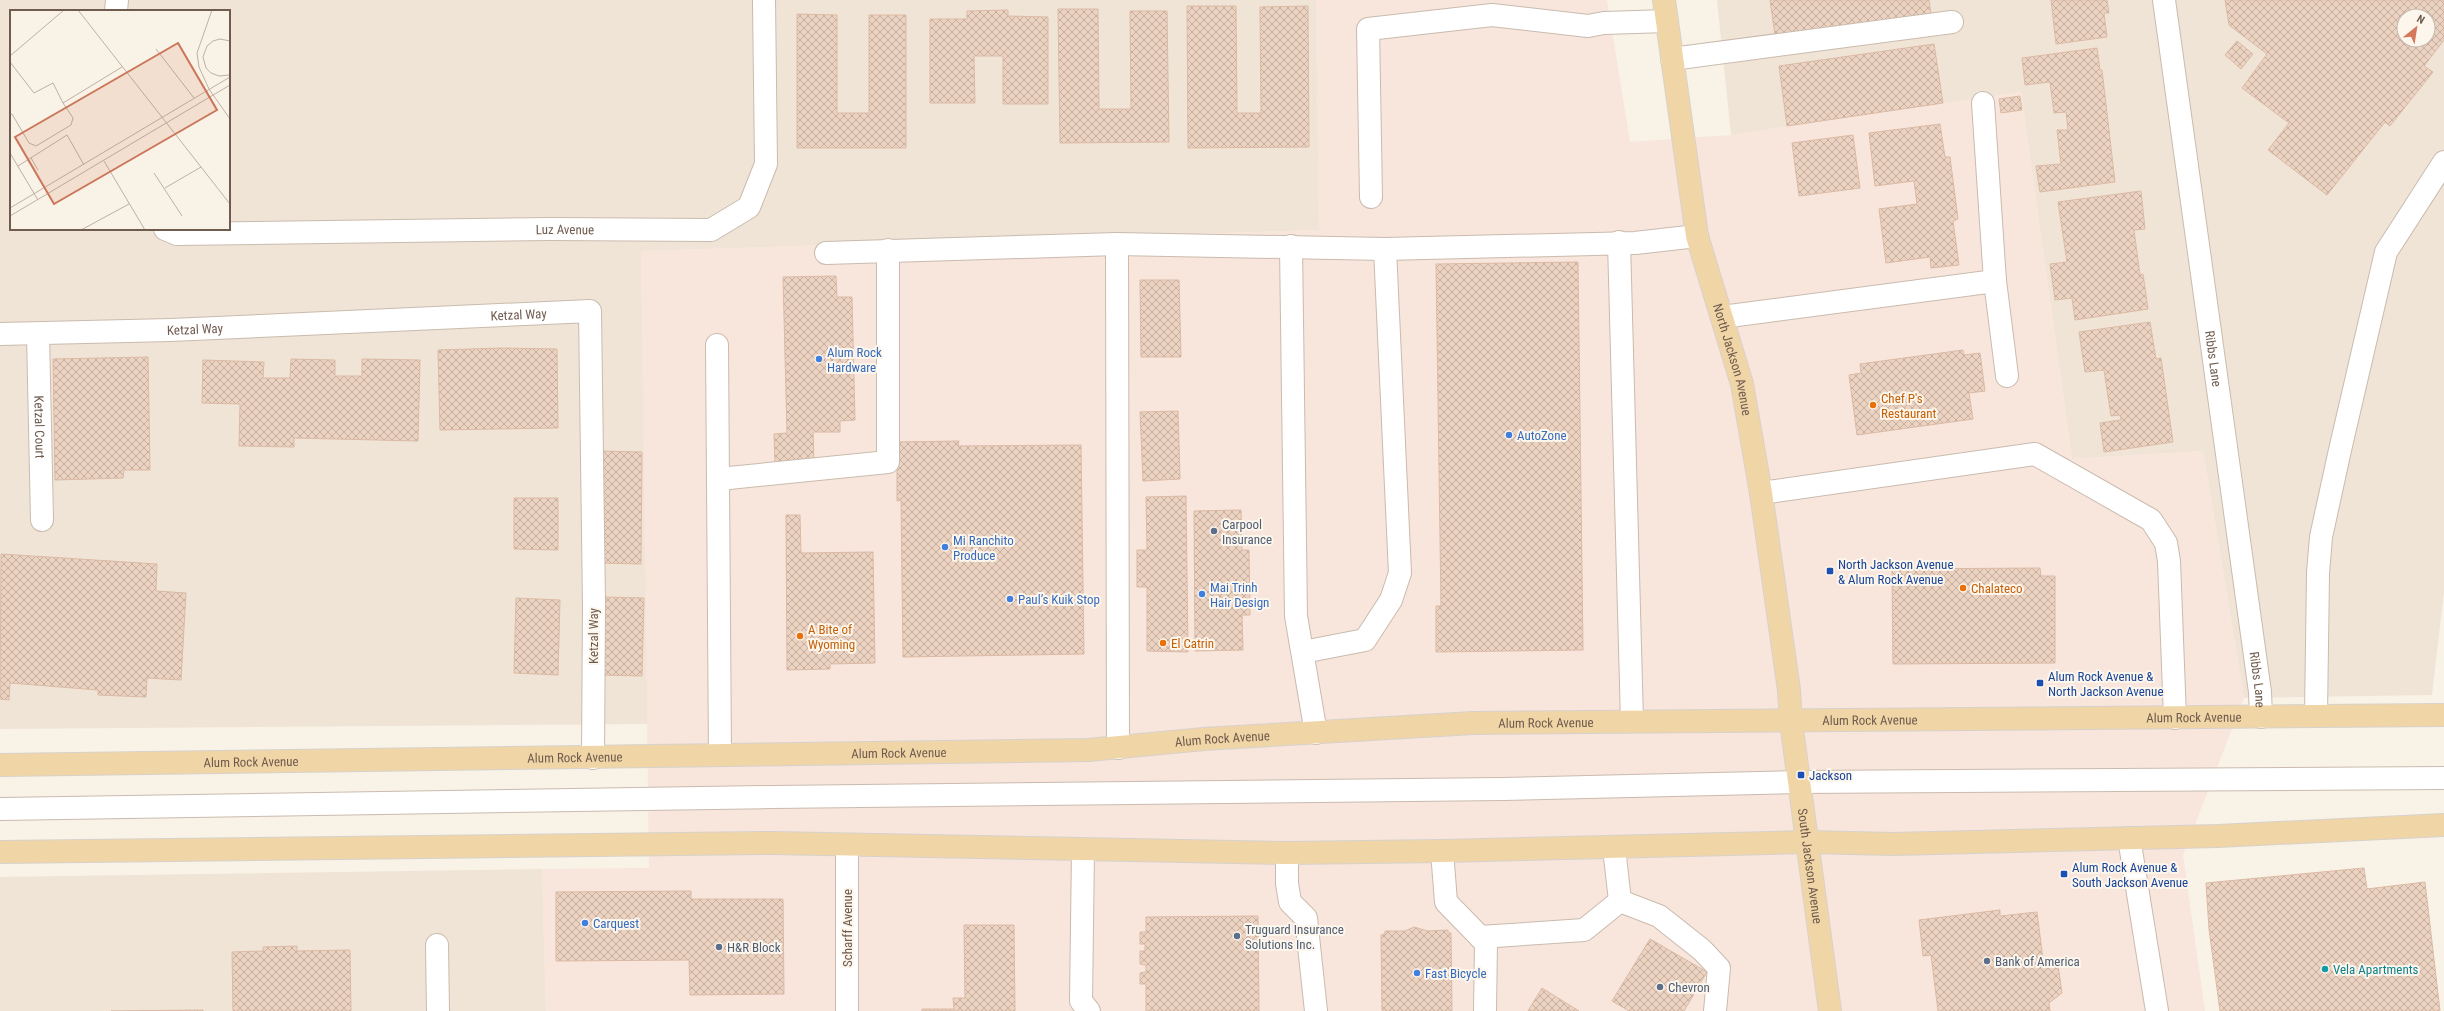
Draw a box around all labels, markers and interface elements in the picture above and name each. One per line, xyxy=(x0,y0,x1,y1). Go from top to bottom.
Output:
north arrow xyxy=(2396,8,2436,48)
inset map xyxy=(10,10,230,230)
text: N xyxy=(2415,12,2427,27)
street label: Luz Avenue xyxy=(536,222,594,237)
street label: North Jackson Avenue xyxy=(1710,302,1754,417)
street label: Ketzal Way xyxy=(490,306,548,323)
street label: Ketzal Way xyxy=(167,321,224,338)
street label: Ribbs Lane xyxy=(2202,330,2225,388)
place label: Alum Rock Hardware xyxy=(827,345,882,375)
marker: Alum Rock Hardware xyxy=(814,354,824,364)
place label: Chef P's Restaurant xyxy=(1881,391,1937,421)
street label: Ketzal Court xyxy=(31,395,48,459)
marker: Chef P's Restaurant xyxy=(1868,400,1878,410)
place label: AutoZone xyxy=(1517,428,1567,443)
marker: AutoZone xyxy=(1504,430,1514,440)
place label: Carpool Insurance xyxy=(1222,517,1272,547)
marker: Carpool Insurance xyxy=(1209,526,1219,536)
place label: Mi Ranchito Produce xyxy=(953,533,1014,563)
marker: Mi Ranchito Produce xyxy=(940,542,950,552)
place label: North Jackson Avenue & Alum Rock Avenue xyxy=(1838,557,1954,587)
marker: North Jackson Avenue & Alum Rock Avenue xyxy=(1825,566,1835,576)
place label: Mai Trinh Hair Design xyxy=(1210,580,1269,610)
place label: Chalateco xyxy=(1971,581,2023,596)
marker: Chalateco xyxy=(1958,583,1968,593)
marker: Mai Trinh Hair Design xyxy=(1197,589,1207,599)
place label: Paul’s Kuik Stop xyxy=(1018,592,1100,607)
marker: Paul’s Kuik Stop xyxy=(1005,594,1015,604)
street label: Ketzal Way xyxy=(586,607,601,664)
place label: A Bite of Wyoming xyxy=(808,622,855,652)
marker: A Bite of Wyoming xyxy=(795,631,805,641)
place label: El Catrin xyxy=(1171,636,1214,651)
marker: El Catrin xyxy=(1158,638,1168,648)
street label: Ribbs Lane xyxy=(2246,651,2268,708)
place label: Alum Rock Avenue & North Jackson Avenue xyxy=(2048,669,2164,699)
marker: Alum Rock Avenue & North Jackson Avenue xyxy=(2035,678,2045,688)
street label: Alum Rock Avenue xyxy=(2146,710,2242,725)
street label: Alum Rock Avenue xyxy=(1822,712,1918,728)
street label: Alum Rock Avenue xyxy=(1498,715,1594,731)
street label: Alum Rock Avenue xyxy=(1174,728,1270,750)
street label: Alum Rock Avenue xyxy=(851,745,947,761)
street label: Alum Rock Avenue xyxy=(527,749,623,766)
street label: Alum Rock Avenue xyxy=(203,754,299,770)
place label: Jackson xyxy=(1809,768,1852,783)
marker: Jackson xyxy=(1796,770,1806,780)
street label: South Jackson Avenue xyxy=(1795,807,1825,925)
place label: Alum Rock Avenue & South Jackson Avenue xyxy=(2072,860,2188,890)
marker: Alum Rock Avenue & South Jackson Avenue xyxy=(2059,869,2069,879)
street label: Scharff Avenue xyxy=(840,889,855,967)
place label: Carquest xyxy=(593,916,639,931)
marker: Carquest xyxy=(580,918,590,928)
place label: Truguard Insurance Solutions Inc. xyxy=(1245,922,1344,952)
marker: Truguard Insurance Solutions Inc. xyxy=(1232,931,1242,941)
place label: H&R Block xyxy=(727,940,781,955)
marker: H&R Block xyxy=(714,942,724,952)
place label: Bank of America xyxy=(1995,954,2080,969)
marker: Bank of America xyxy=(1982,956,1992,966)
place label: Vela Apartments xyxy=(2333,962,2419,977)
marker: Vela Apartments xyxy=(2320,964,2330,974)
place label: Fast Bicycle xyxy=(1425,966,1487,981)
marker: Fast Bicycle xyxy=(1412,968,1422,978)
place label: Chevron xyxy=(1668,980,1710,995)
marker: Chevron xyxy=(1655,982,1665,992)

